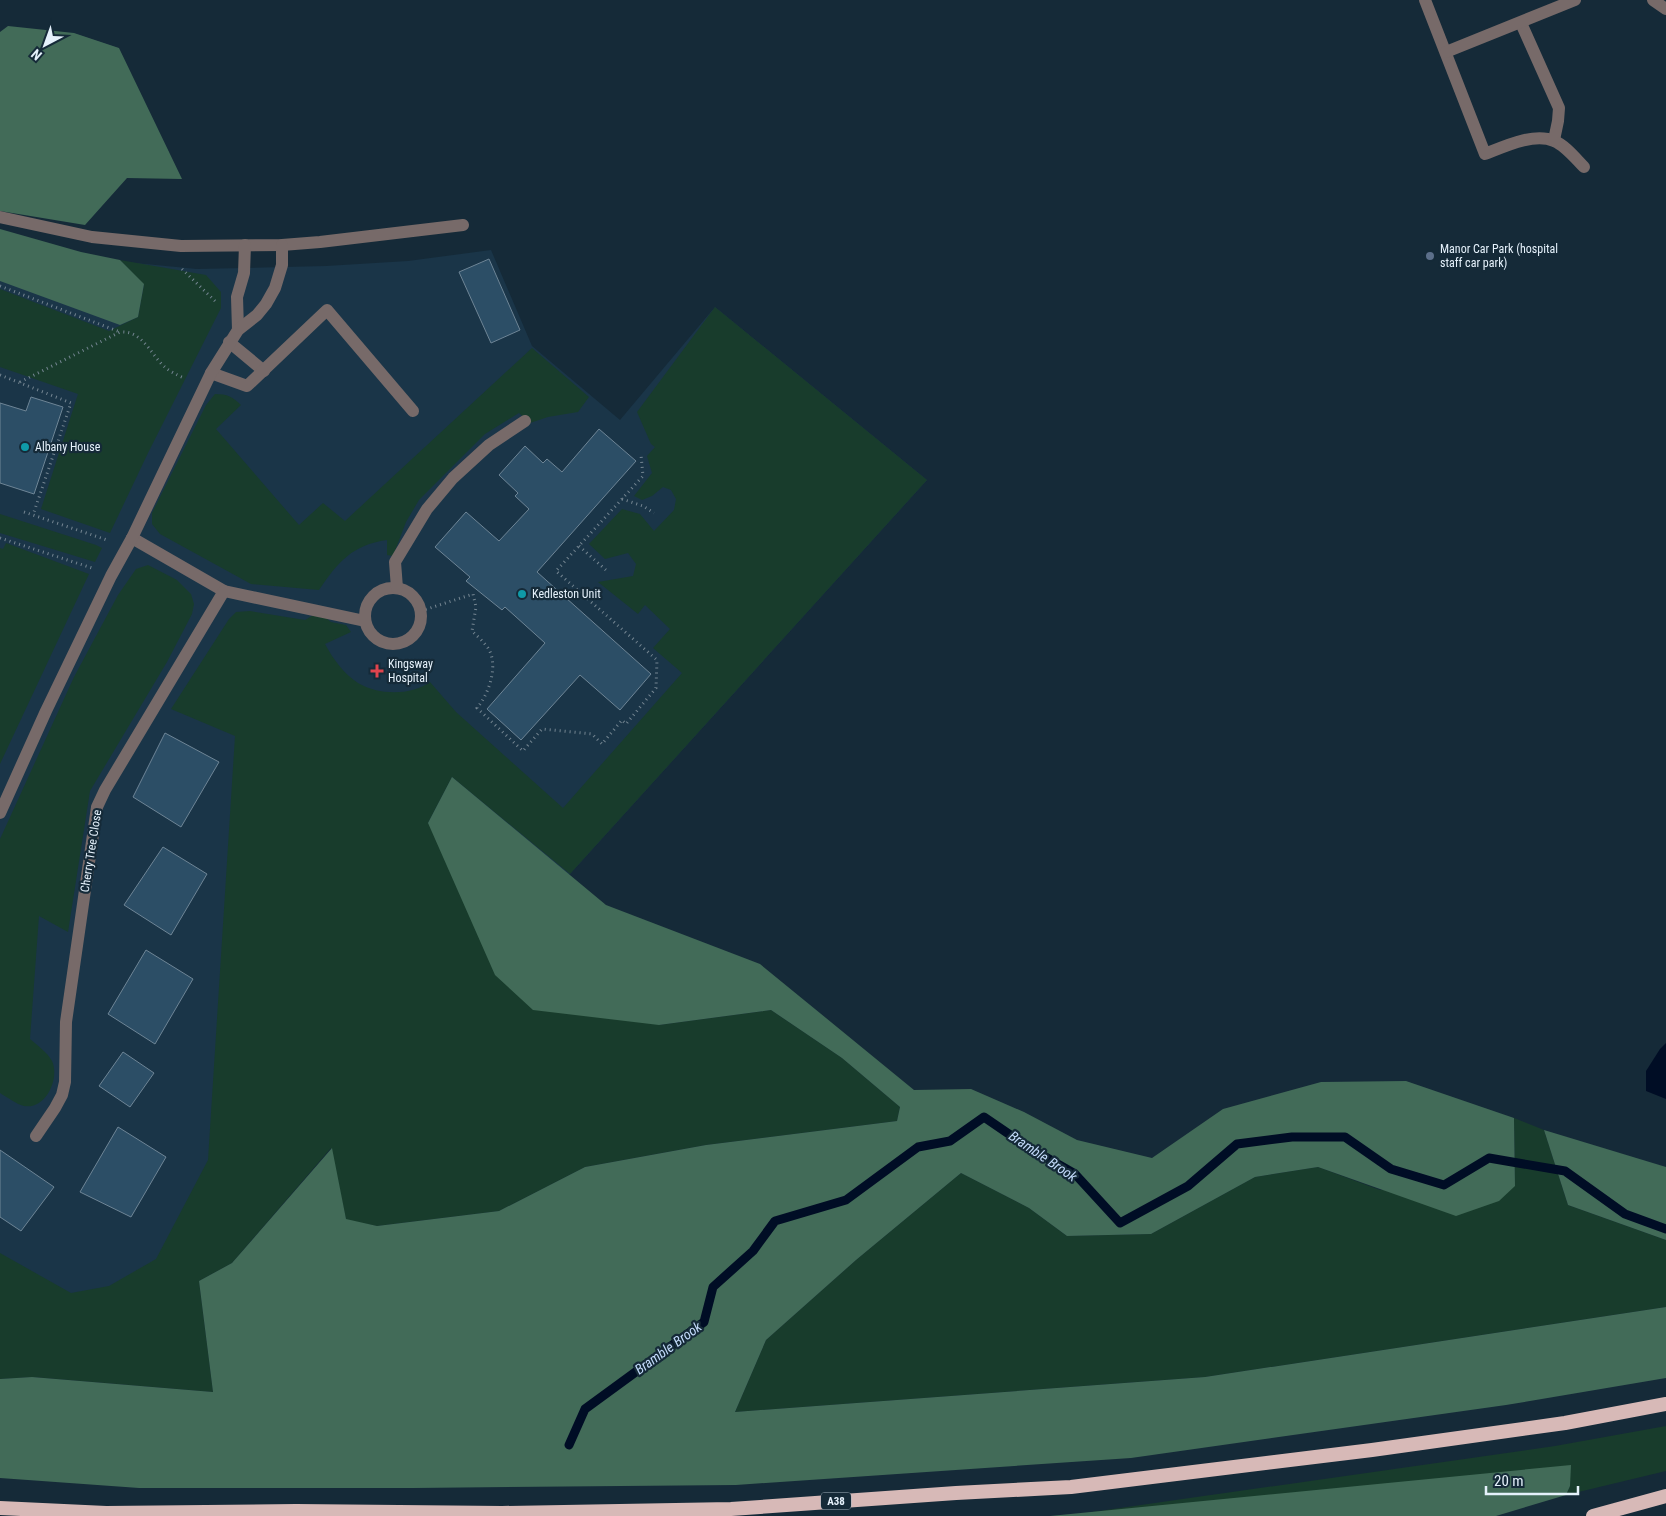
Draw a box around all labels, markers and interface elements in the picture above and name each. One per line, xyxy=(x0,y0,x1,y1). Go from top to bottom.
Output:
north arrow xyxy=(20,20,70,70)
text: N xyxy=(28,46,45,64)
place label: Manor Car Park (hospital staff car park) xyxy=(1440,242,1558,270)
marker: Manor Car Park (hospital staff car park) xyxy=(1424,250,1436,262)
place label: Albany House xyxy=(35,440,101,454)
marker: Albany House xyxy=(19,441,31,453)
place label: Kedleston Unit xyxy=(532,587,601,601)
marker: Kedleston Unit xyxy=(516,588,528,600)
place label: Kingsway Hospital xyxy=(388,657,433,685)
marker: Kingsway Hospital xyxy=(370,664,384,678)
street label: Cherry Tree Close xyxy=(78,808,104,893)
water label: Bramble Brook xyxy=(1006,1127,1081,1185)
water label: Bramble Brook xyxy=(632,1318,705,1378)
scale bar xyxy=(1486,1464,1578,1496)
text: 20 m xyxy=(1494,1472,1524,1490)
road number: A38 xyxy=(821,1492,851,1510)

